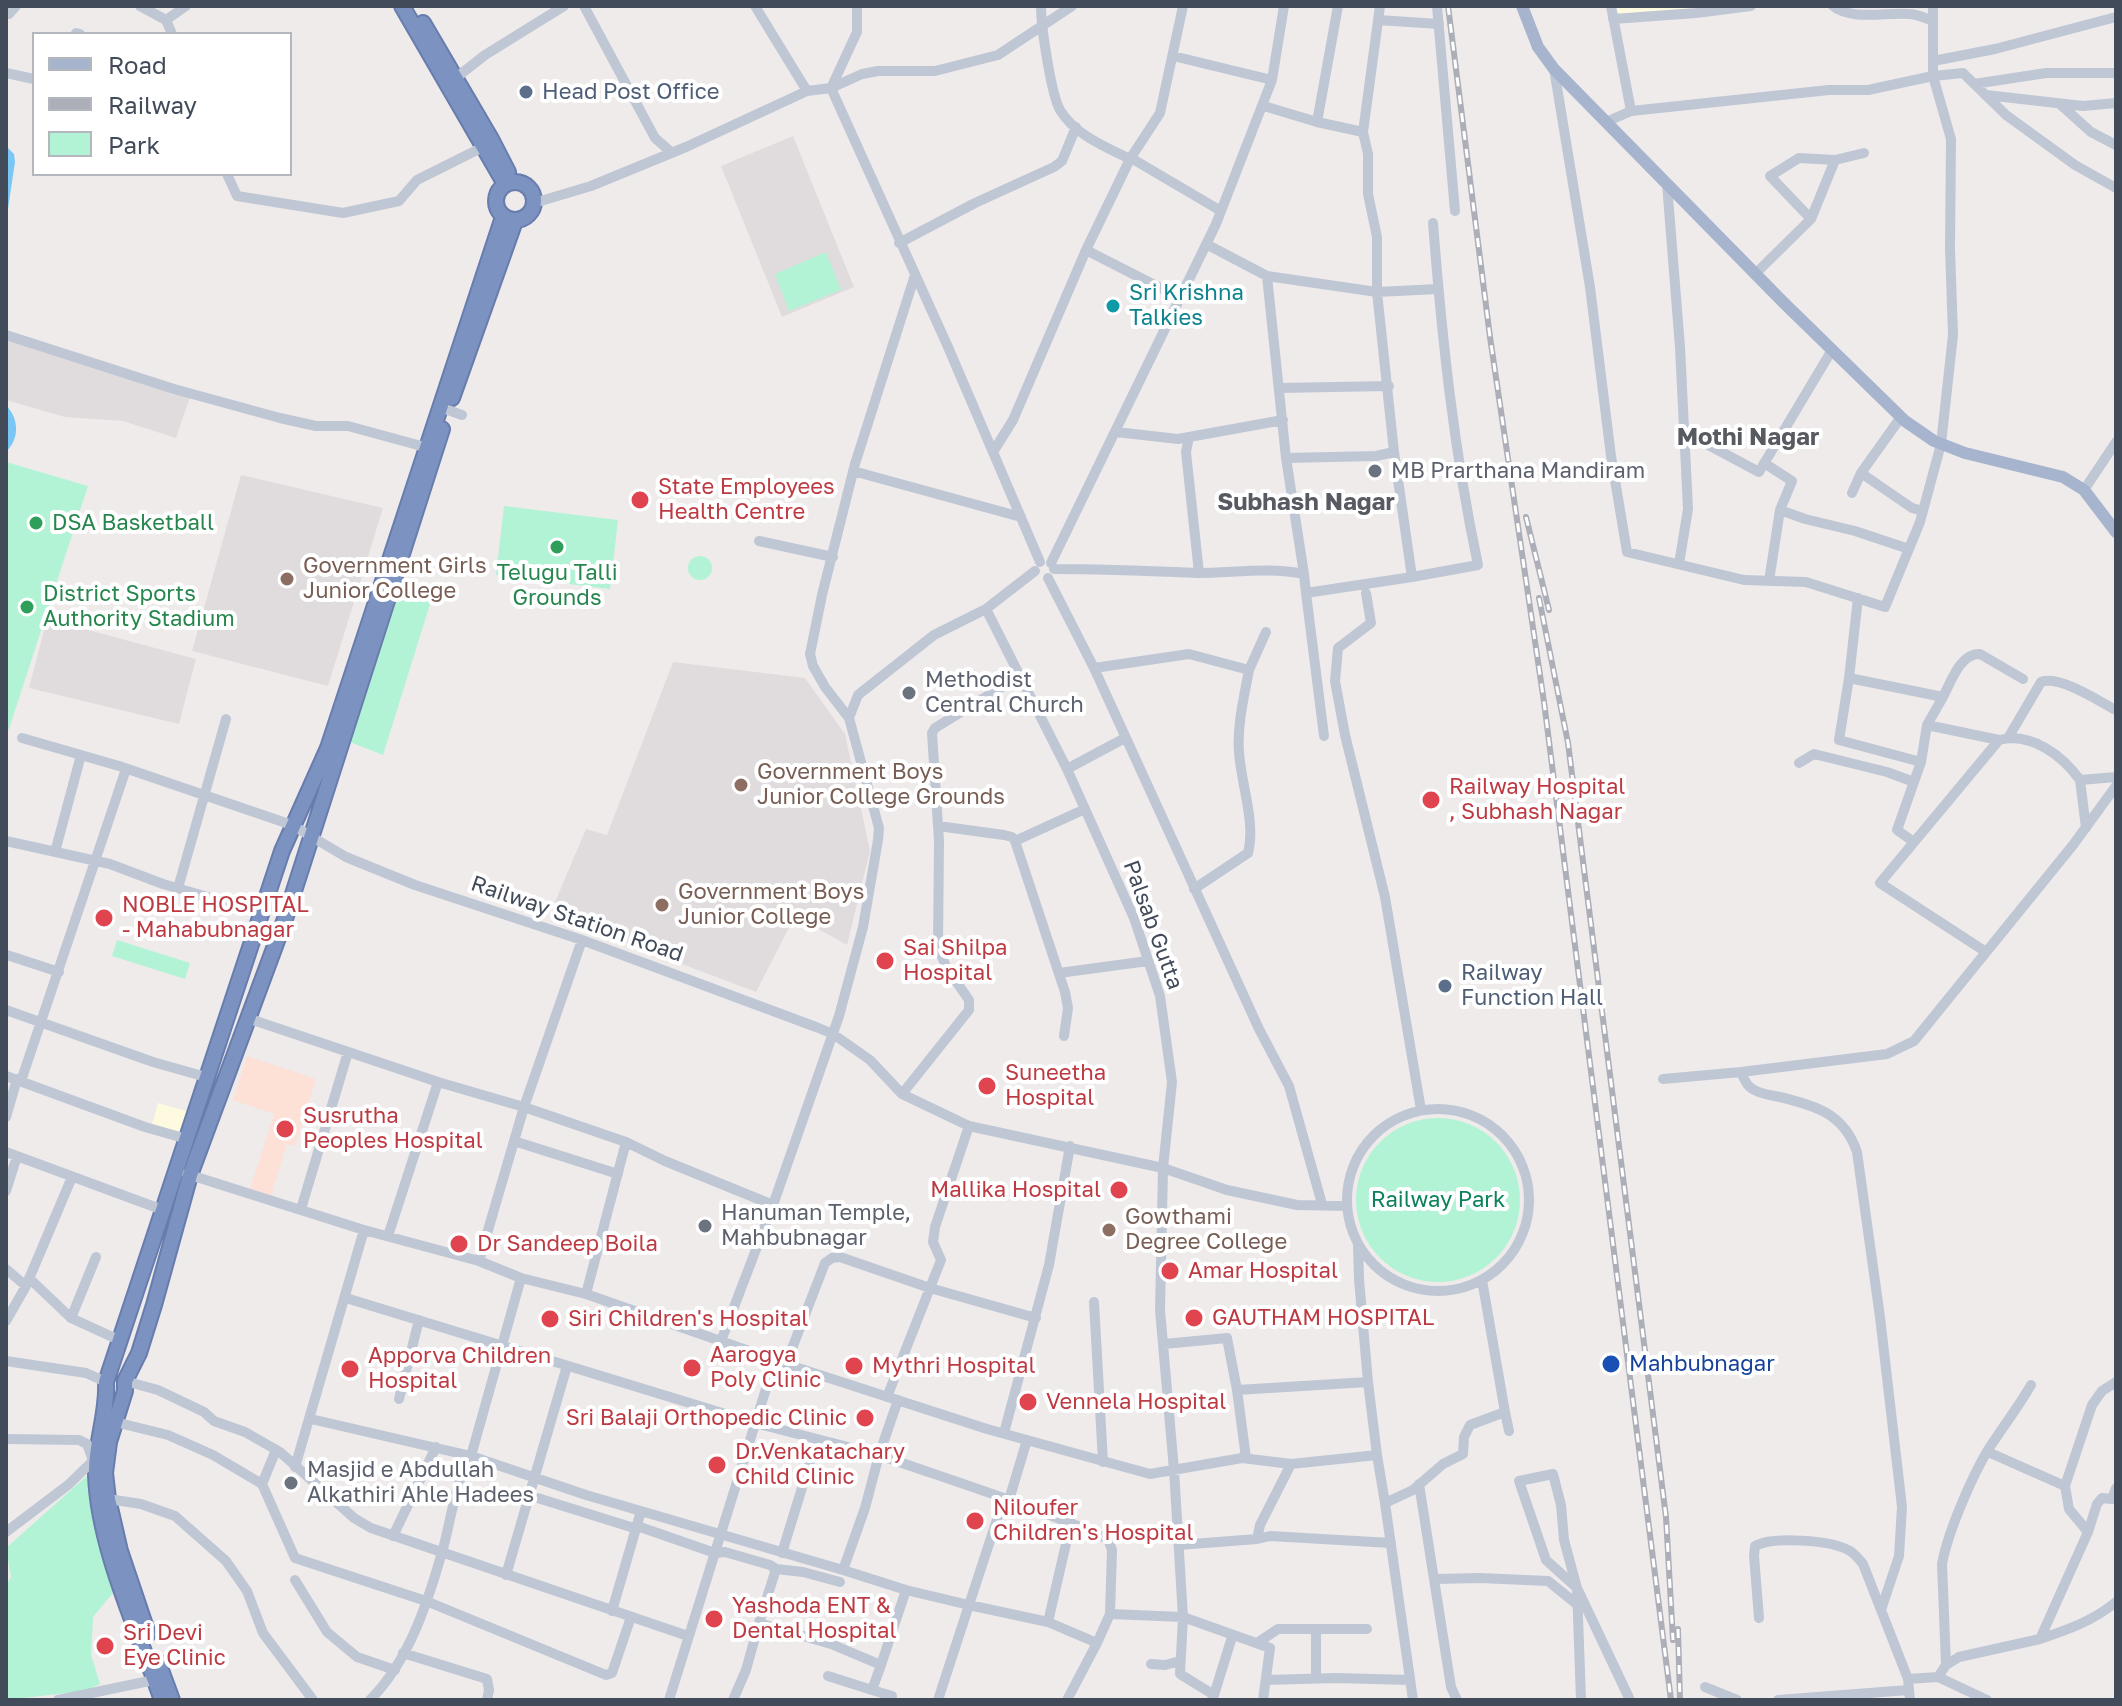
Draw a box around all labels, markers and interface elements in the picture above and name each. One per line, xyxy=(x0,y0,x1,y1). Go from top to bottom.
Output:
legend xyxy=(32,32,292,176)
text: Road xyxy=(108,50,167,79)
place label: Head Post Office xyxy=(542,79,719,105)
marker: Head Post Office xyxy=(517,83,535,101)
text: Railway xyxy=(108,90,197,119)
text: Park xyxy=(108,130,160,159)
place label: Sri Krishna Talkies xyxy=(1129,280,1244,332)
marker: Sri Krishna Talkies xyxy=(1104,297,1122,315)
district label: Mothi Nagar xyxy=(1677,423,1819,451)
place label: MB Prarthana Mandiram xyxy=(1391,458,1645,484)
marker: MB Prarthana Mandiram xyxy=(1366,462,1384,480)
place label: State Employees Health Centre xyxy=(658,474,835,526)
district label: Subhash Nagar xyxy=(1217,488,1395,516)
marker: State Employees Health Centre xyxy=(629,489,651,511)
place label: DSA Basketball xyxy=(52,510,214,536)
marker: DSA Basketball xyxy=(27,514,45,532)
marker: Telugu Talli Grounds xyxy=(548,538,566,556)
place label: Government Girls Junior College xyxy=(303,553,487,604)
place label: Telugu Talli Grounds xyxy=(496,560,618,612)
marker: Government Girls Junior College xyxy=(278,570,296,588)
place label: District Sports Authority Stadium xyxy=(43,581,235,632)
marker: District Sports Authority Stadium xyxy=(18,598,36,616)
place label: Methodist Central Church xyxy=(925,667,1084,718)
marker: Methodist Central Church xyxy=(900,684,918,702)
place label: Government Boys Junior College Grounds xyxy=(757,759,1005,810)
place label: Railway Hospital , Subhash Nagar xyxy=(1449,774,1625,826)
marker: Government Boys Junior College Grounds xyxy=(732,776,750,794)
marker: Railway Hospital , Subhash Nagar xyxy=(1420,789,1442,811)
street label: Palsab Gutta xyxy=(1117,857,1189,993)
street label: Railway Station Road xyxy=(467,870,687,968)
place label: Government Boys Junior College xyxy=(678,879,864,930)
place label: NOBLE HOSPITAL - Mahabubnagar xyxy=(122,892,309,944)
marker: Government Boys Junior College xyxy=(653,896,671,914)
marker: NOBLE HOSPITAL - Mahabubnagar xyxy=(93,907,115,929)
place label: Sai Shilpa Hospital xyxy=(903,935,1007,986)
marker: Sai Shilpa Hospital xyxy=(874,950,896,972)
place label: Railway Function Hall xyxy=(1461,960,1603,1012)
marker: Railway Function Hall xyxy=(1436,977,1454,995)
place label: Suneetha Hospital xyxy=(1005,1060,1106,1112)
marker: Suneetha Hospital xyxy=(976,1075,998,1097)
place label: Susrutha Peoples Hospital xyxy=(303,1103,483,1154)
marker: Susrutha Peoples Hospital xyxy=(274,1118,296,1140)
place label: Mallika Hospital xyxy=(930,1177,1101,1203)
marker: Mallika Hospital xyxy=(1108,1179,1130,1201)
park label: Railway Park xyxy=(1371,1187,1505,1213)
place label: Hanuman Temple, Mahbubnagar xyxy=(721,1200,911,1252)
place label: Gowthami Degree College xyxy=(1125,1204,1287,1256)
marker: Hanuman Temple, Mahbubnagar xyxy=(696,1217,714,1235)
marker: Gowthami Degree College xyxy=(1100,1221,1118,1239)
place label: Dr Sandeep Boila xyxy=(477,1231,658,1257)
marker: Dr Sandeep Boila xyxy=(448,1233,470,1255)
place label: Amar Hospital xyxy=(1188,1258,1338,1284)
marker: Amar Hospital xyxy=(1159,1260,1181,1282)
place label: GAUTHAM HOSPITAL xyxy=(1212,1305,1434,1331)
place label: Siri Children's Hospital xyxy=(568,1306,808,1332)
marker: GAUTHAM HOSPITAL xyxy=(1183,1307,1205,1329)
marker: Siri Children's Hospital xyxy=(539,1308,561,1330)
place label: Aarogya Poly Clinic xyxy=(710,1342,821,1394)
place label: Apporva Children Hospital xyxy=(368,1343,551,1394)
place label: Mahbubnagar xyxy=(1629,1351,1775,1377)
place label: Mythri Hospital xyxy=(872,1353,1035,1379)
marker: Mahbubnagar xyxy=(1600,1353,1622,1375)
marker: Mythri Hospital xyxy=(843,1355,865,1377)
marker: Aarogya Poly Clinic xyxy=(681,1357,703,1379)
marker: Apporva Children Hospital xyxy=(339,1358,361,1380)
place label: Vennela Hospital xyxy=(1046,1389,1226,1415)
marker: Vennela Hospital xyxy=(1017,1391,1039,1413)
place label: Sri Balaji Orthopedic Clinic xyxy=(566,1405,847,1431)
marker: Sri Balaji Orthopedic Clinic xyxy=(854,1407,876,1429)
place label: Dr.Venkatachary Child Clinic xyxy=(735,1439,905,1490)
marker: Dr.Venkatachary Child Clinic xyxy=(706,1454,728,1476)
place label: Masjid e Abdullah Alkathiri Ahle Hadees xyxy=(307,1457,534,1508)
marker: Masjid e Abdullah Alkathiri Ahle Hadees xyxy=(282,1474,300,1492)
place label: Niloufer Children's Hospital xyxy=(993,1495,1193,1546)
marker: Niloufer Children's Hospital xyxy=(964,1510,986,1532)
place label: Yashoda ENT & Dental Hospital xyxy=(732,1593,897,1644)
marker: Yashoda ENT & Dental Hospital xyxy=(703,1608,725,1630)
place label: Sri Devi Eye Clinic xyxy=(123,1620,226,1672)
marker: Sri Devi Eye Clinic xyxy=(94,1635,116,1657)

